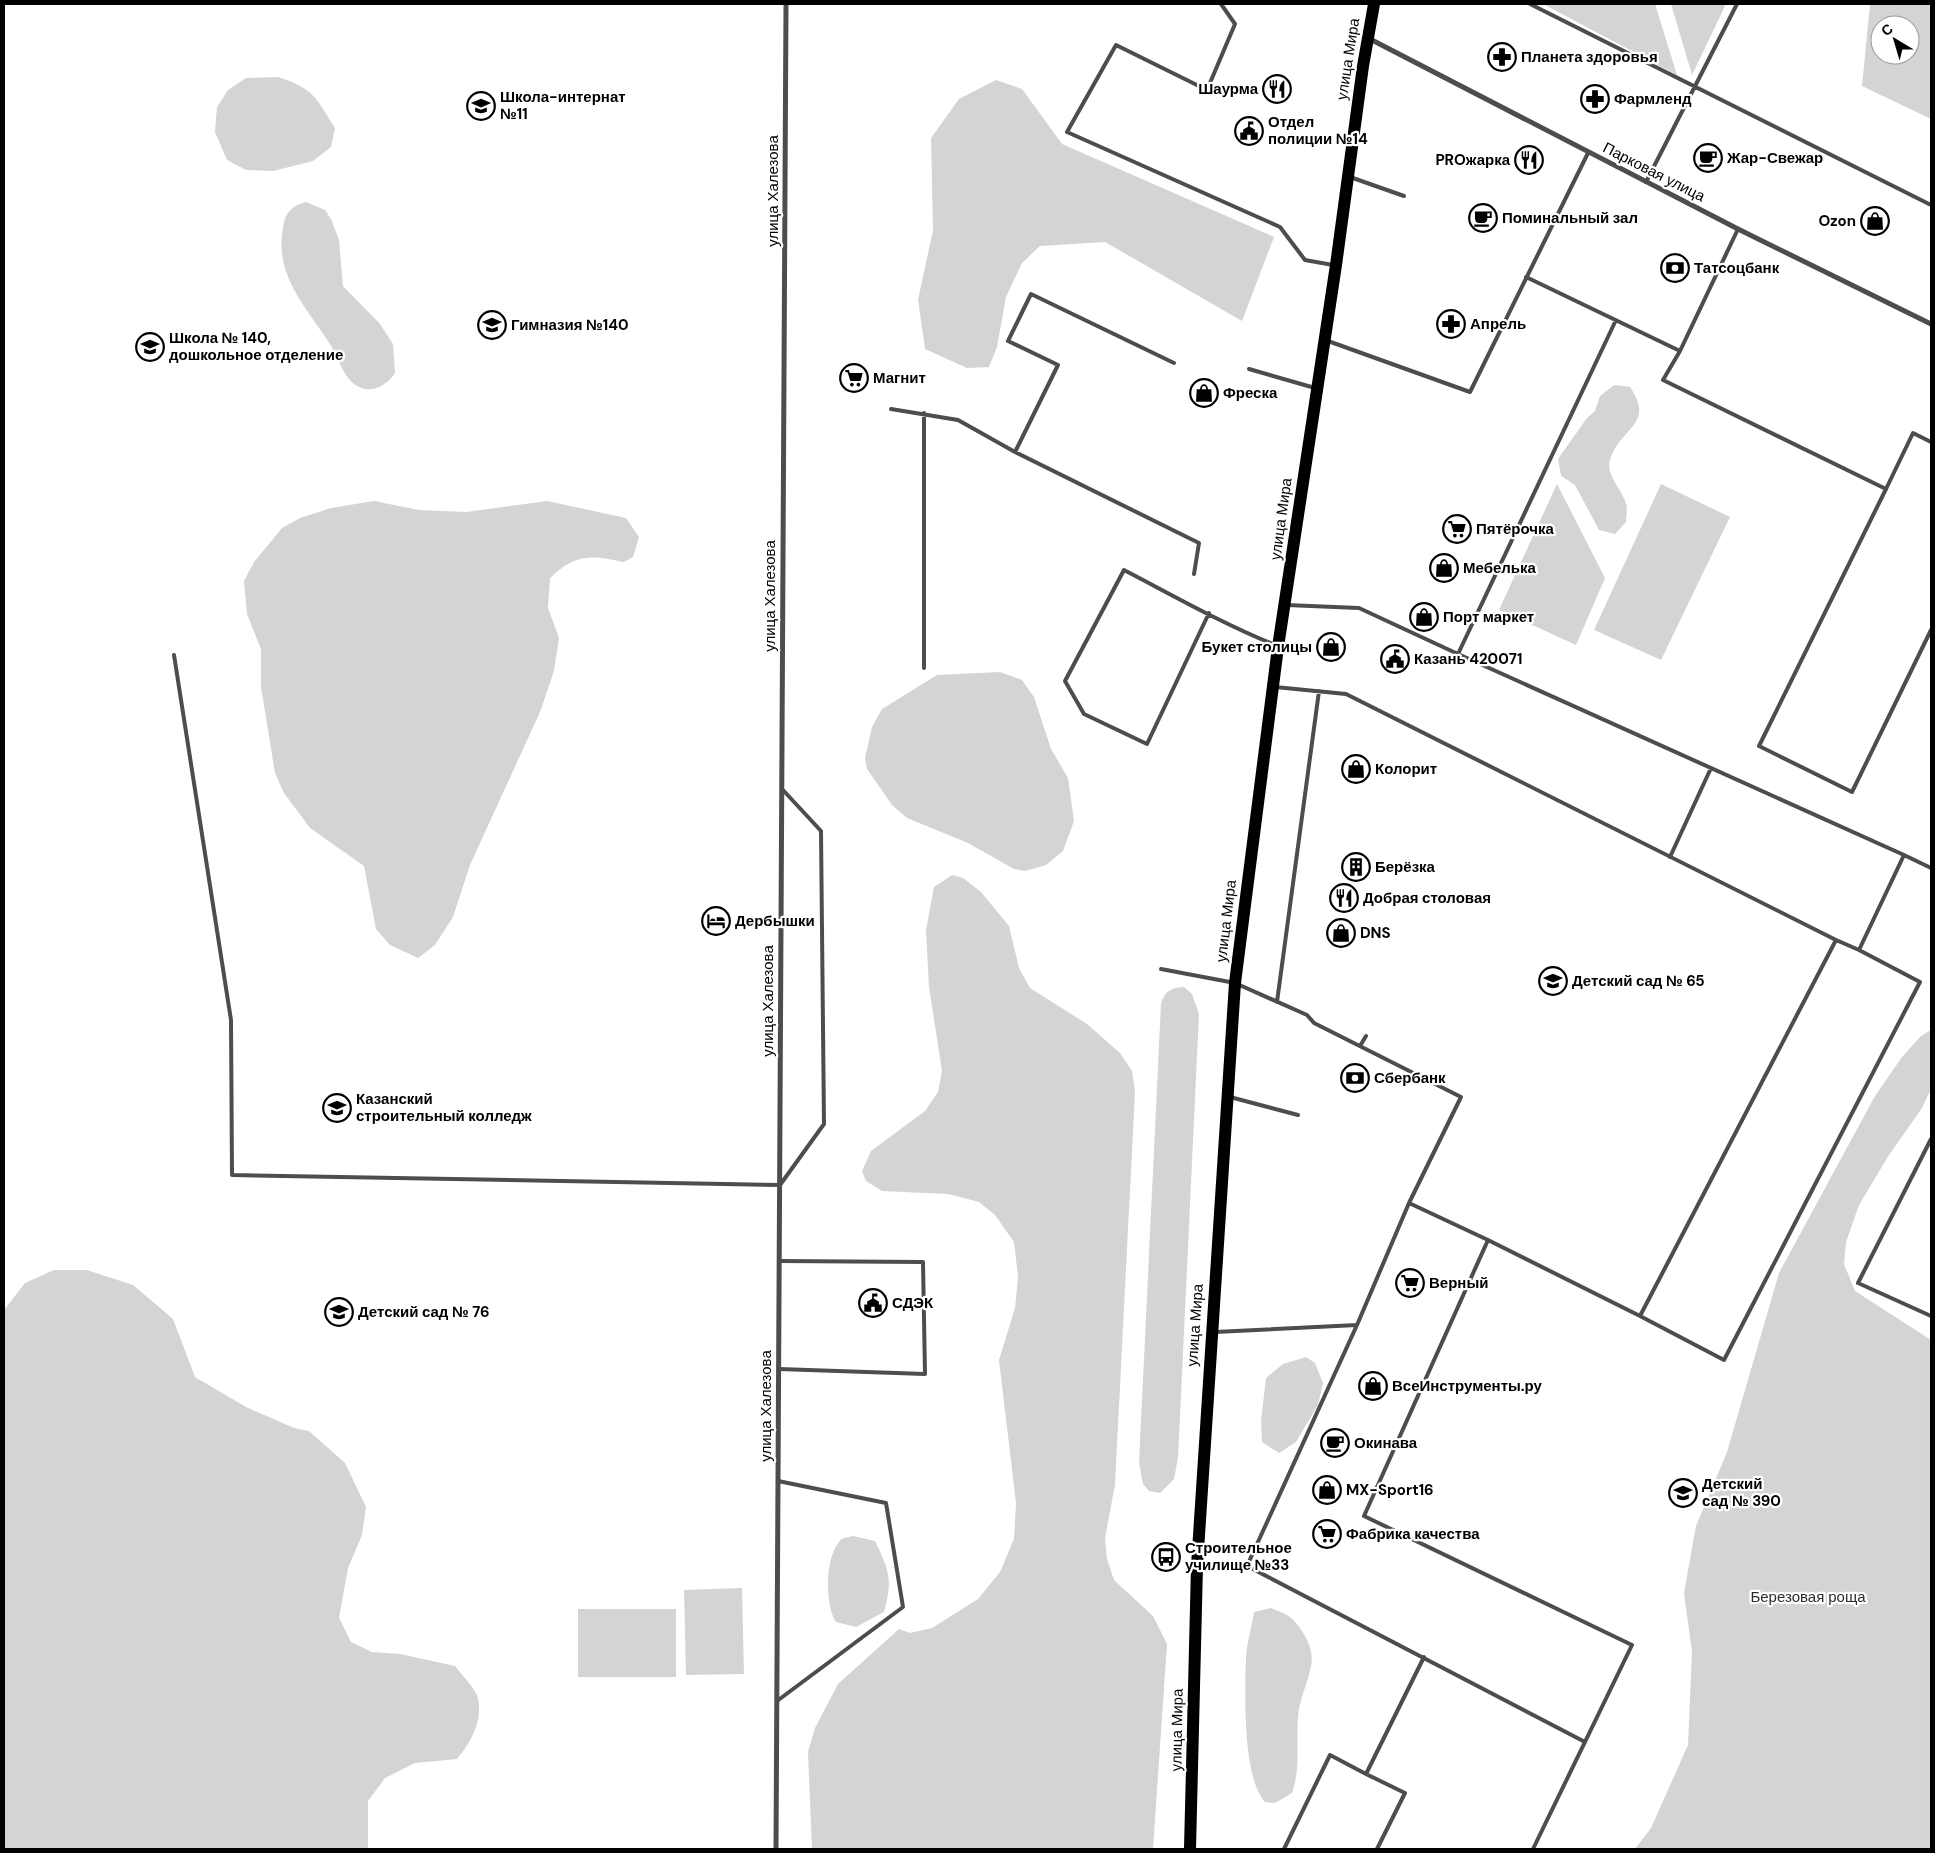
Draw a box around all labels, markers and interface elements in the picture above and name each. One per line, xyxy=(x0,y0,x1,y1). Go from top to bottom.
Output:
north arrow xyxy=(1870,15,1920,65)
street label: улица Мира xyxy=(1332,16,1364,101)
text: С xyxy=(1877,20,1897,40)
pharmacy icon: Планета здоровья xyxy=(1487,42,1517,72)
place label: Планета здоровья xyxy=(1521,47,1658,67)
restaurant icon: Шаурма xyxy=(1262,74,1292,104)
place label: Шаурма xyxy=(1198,79,1259,99)
pharmacy icon: Фармленд xyxy=(1580,84,1610,114)
place label: Школа-интернат №11 xyxy=(500,87,626,124)
place label: Фармленд xyxy=(1614,89,1692,109)
school or university icon: Школа-интернат №11 xyxy=(466,91,496,121)
place label: Отдел полиции №14 xyxy=(1268,112,1368,149)
public building icon: Отдел полиции №14 xyxy=(1234,116,1264,146)
street label: улица Халезова xyxy=(763,135,783,247)
street label: Парковая улица xyxy=(1600,138,1709,207)
cafe icon: Жар-Свежар xyxy=(1693,143,1723,173)
restaurant icon: PROжарка xyxy=(1514,145,1544,175)
place label: Жар-Свежар xyxy=(1726,148,1823,168)
place label: PROжарка xyxy=(1435,150,1511,170)
cafe icon: Поминальный зал xyxy=(1468,203,1498,233)
shop icon: Ozon xyxy=(1860,206,1890,236)
place label: Поминальный зал xyxy=(1502,208,1638,228)
place label: Ozon xyxy=(1818,211,1856,231)
bank icon: Татсоцбанк xyxy=(1660,253,1690,283)
place label: Татсоцбанк xyxy=(1694,258,1780,278)
pharmacy icon: Апрель xyxy=(1436,309,1466,339)
school or university icon: Гимназия №140 xyxy=(477,310,507,340)
place label: Апрель xyxy=(1470,314,1526,334)
place label: Гимназия №140 xyxy=(511,315,628,335)
place label: Школа № 140, дошкольное отделение xyxy=(169,328,343,365)
school or university icon: Школа № 140, дошкольное отделение xyxy=(135,332,165,362)
supermarket icon: Магнит xyxy=(839,363,869,393)
place label: Магнит xyxy=(873,368,926,388)
shop icon: Фреска xyxy=(1189,378,1219,408)
place label: Фреска xyxy=(1223,383,1278,403)
street label: улица Мира xyxy=(1265,476,1297,561)
supermarket icon: Пятёрочка xyxy=(1442,514,1472,544)
place label: Пятёрочка xyxy=(1476,519,1554,539)
street label: улица Халезова xyxy=(760,540,780,652)
shop icon: Мебелька xyxy=(1429,553,1459,583)
place label: Мебелька xyxy=(1463,558,1537,578)
shop icon: Порт маркет xyxy=(1409,602,1439,632)
place label: Порт маркет xyxy=(1443,607,1534,627)
shop icon: Букет столицы xyxy=(1316,632,1346,662)
place label: Букет столицы xyxy=(1201,637,1312,657)
public building icon: Казань 420071 xyxy=(1380,644,1410,674)
place label: Казань 420071 xyxy=(1414,649,1522,669)
shop icon: Колорит xyxy=(1341,754,1371,784)
place label: Колорит xyxy=(1375,759,1437,779)
building icon: Берёзка xyxy=(1341,852,1371,882)
place label: Берёзка xyxy=(1375,857,1436,877)
street label: улица Мира xyxy=(1211,878,1241,963)
restaurant icon: Добрая столовая xyxy=(1329,883,1359,913)
place label: Добрая столовая xyxy=(1363,888,1491,908)
hotel icon: Дербышки xyxy=(701,906,731,936)
place label: Дербышки xyxy=(735,911,815,931)
shop icon: DNS xyxy=(1326,918,1356,948)
place label: DNS xyxy=(1360,923,1391,943)
street label: улица Халезова xyxy=(758,945,778,1057)
school or university icon: Детский сад № 65 xyxy=(1538,966,1568,996)
place label: Детский сад № 65 xyxy=(1572,971,1705,991)
bank icon: Сбербанк xyxy=(1340,1063,1370,1093)
place label: Сбербанк xyxy=(1374,1068,1446,1088)
place label: Казанский строительный колледж xyxy=(356,1089,532,1126)
school or university icon: Казанский строительный колледж xyxy=(322,1093,352,1123)
supermarket icon: Верный xyxy=(1395,1268,1425,1298)
place label: Верный xyxy=(1429,1273,1488,1293)
street label: улица Мира xyxy=(1182,1282,1208,1367)
public building icon: СДЭК xyxy=(858,1288,888,1318)
place label: СДЭК xyxy=(892,1293,934,1313)
school or university icon: Детский сад № 76 xyxy=(324,1297,354,1327)
place label: Детский сад № 76 xyxy=(358,1302,490,1322)
street label: улица Халезова xyxy=(756,1350,776,1462)
shop icon: ВсеИнструменты.ру xyxy=(1358,1371,1388,1401)
place label: ВсеИнструменты.ру xyxy=(1392,1376,1543,1396)
cafe icon: Окинава xyxy=(1320,1428,1350,1458)
place label: Окинава xyxy=(1354,1433,1418,1453)
place label: Детский сад № 390 xyxy=(1702,1474,1781,1511)
shop icon: MX-Sport16 xyxy=(1312,1475,1342,1505)
school or university icon: Детский сад № 390 xyxy=(1668,1478,1698,1508)
place label: MX-Sport16 xyxy=(1346,1480,1434,1500)
supermarket icon: Фабрика качества xyxy=(1312,1519,1342,1549)
place label: Фабрика качества xyxy=(1346,1524,1480,1544)
place label: Строительное училище №33 xyxy=(1185,1538,1292,1575)
bus stop icon: Строительное училище №33 xyxy=(1151,1542,1181,1572)
park label: Березовая роща xyxy=(1750,1587,1866,1607)
street label: улица Мира xyxy=(1166,1688,1188,1772)

